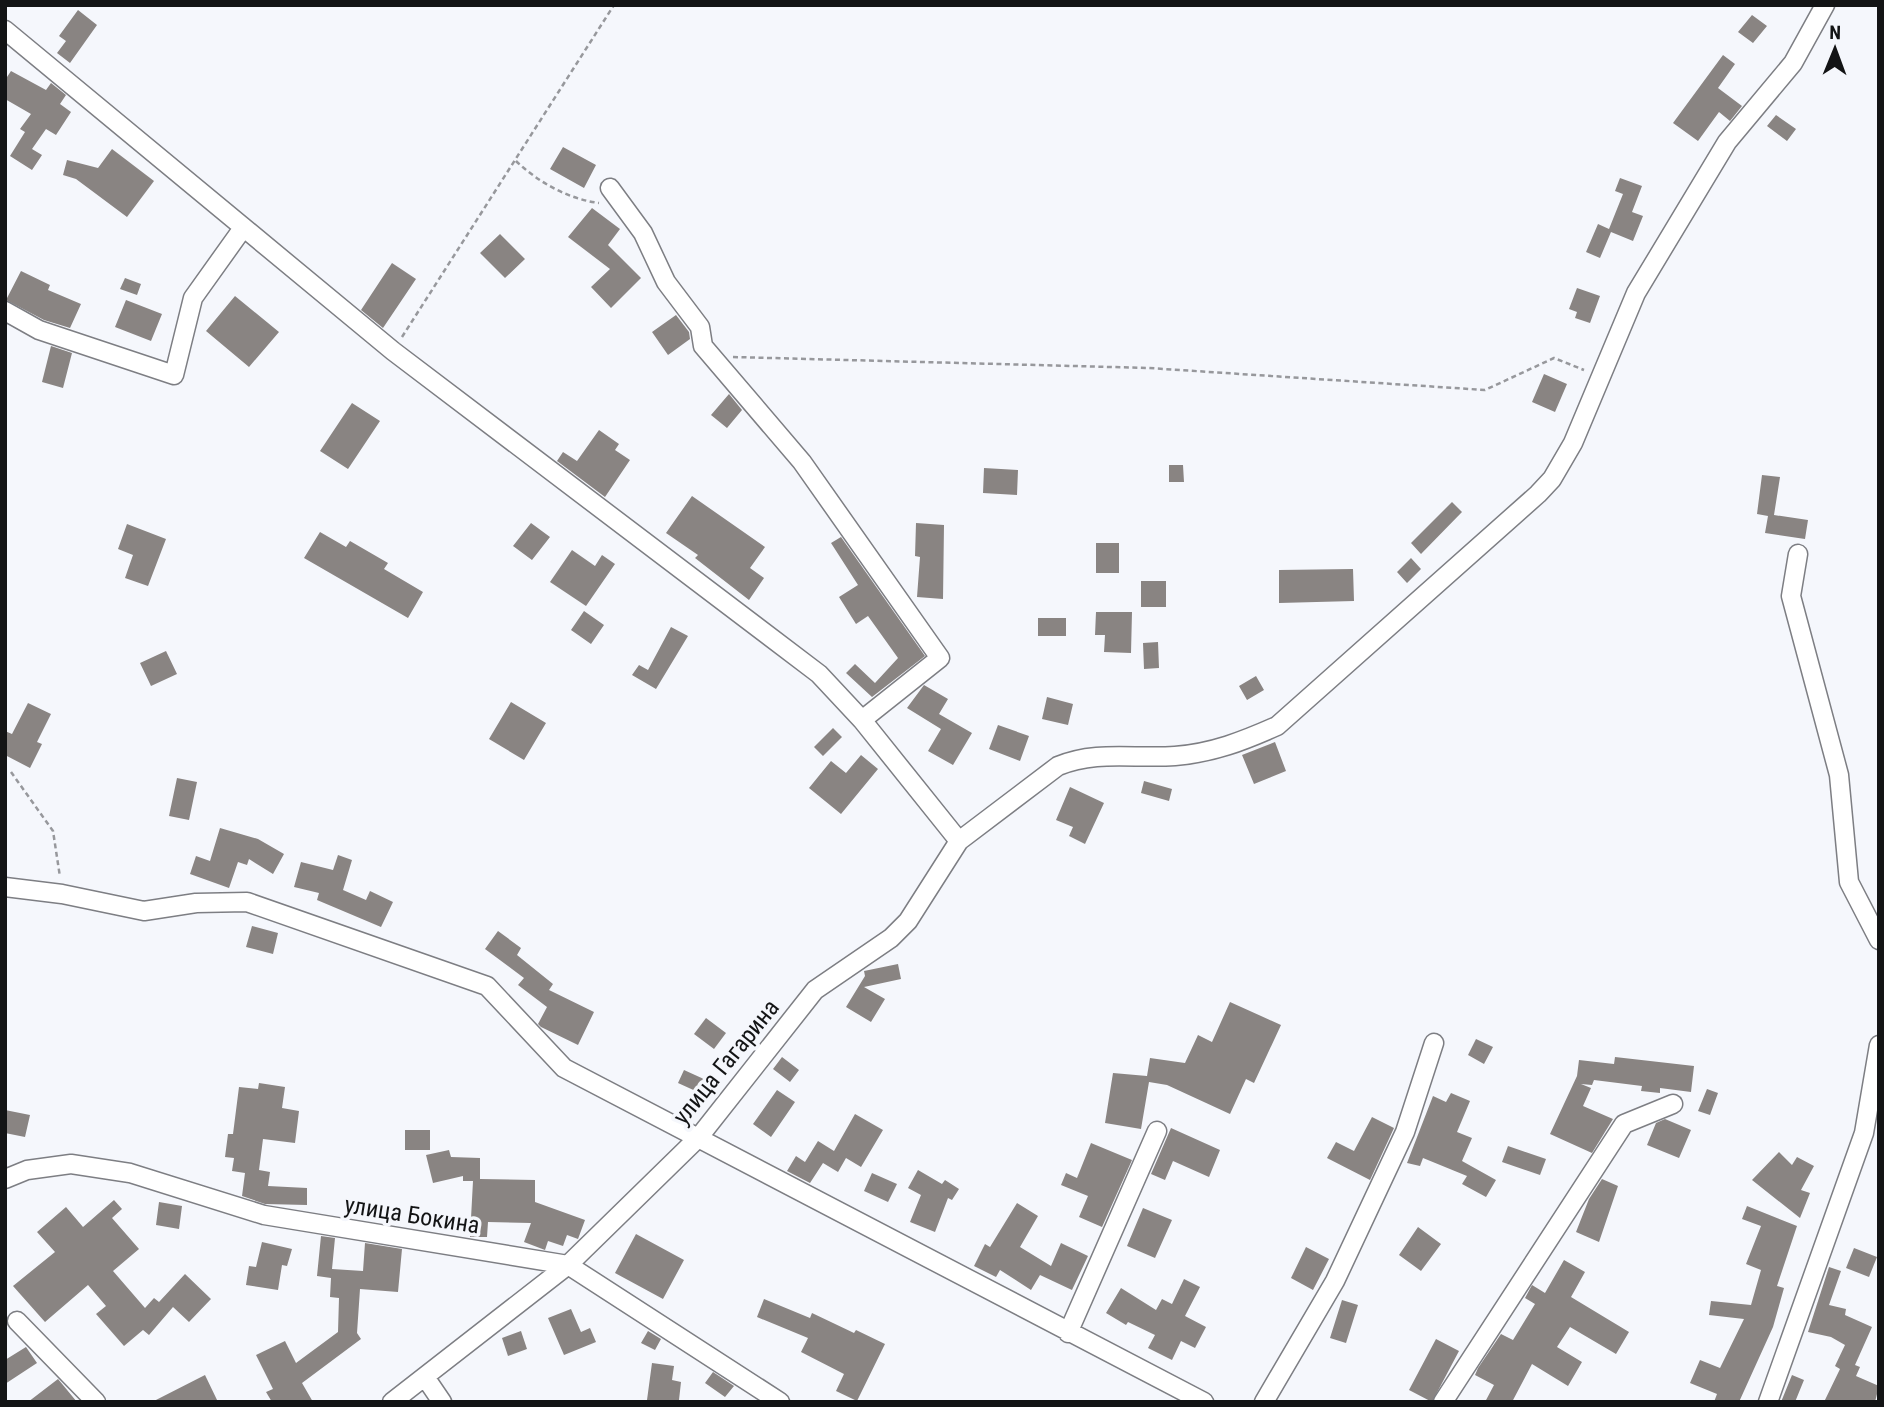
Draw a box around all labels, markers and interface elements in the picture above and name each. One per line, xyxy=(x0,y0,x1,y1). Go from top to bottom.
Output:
north arrow xyxy=(1800,14,1870,84)
text: N xyxy=(1829,21,1841,44)
street label: улица Гагарина xyxy=(667,994,785,1130)
street label: улица Бокина xyxy=(343,1191,481,1239)

